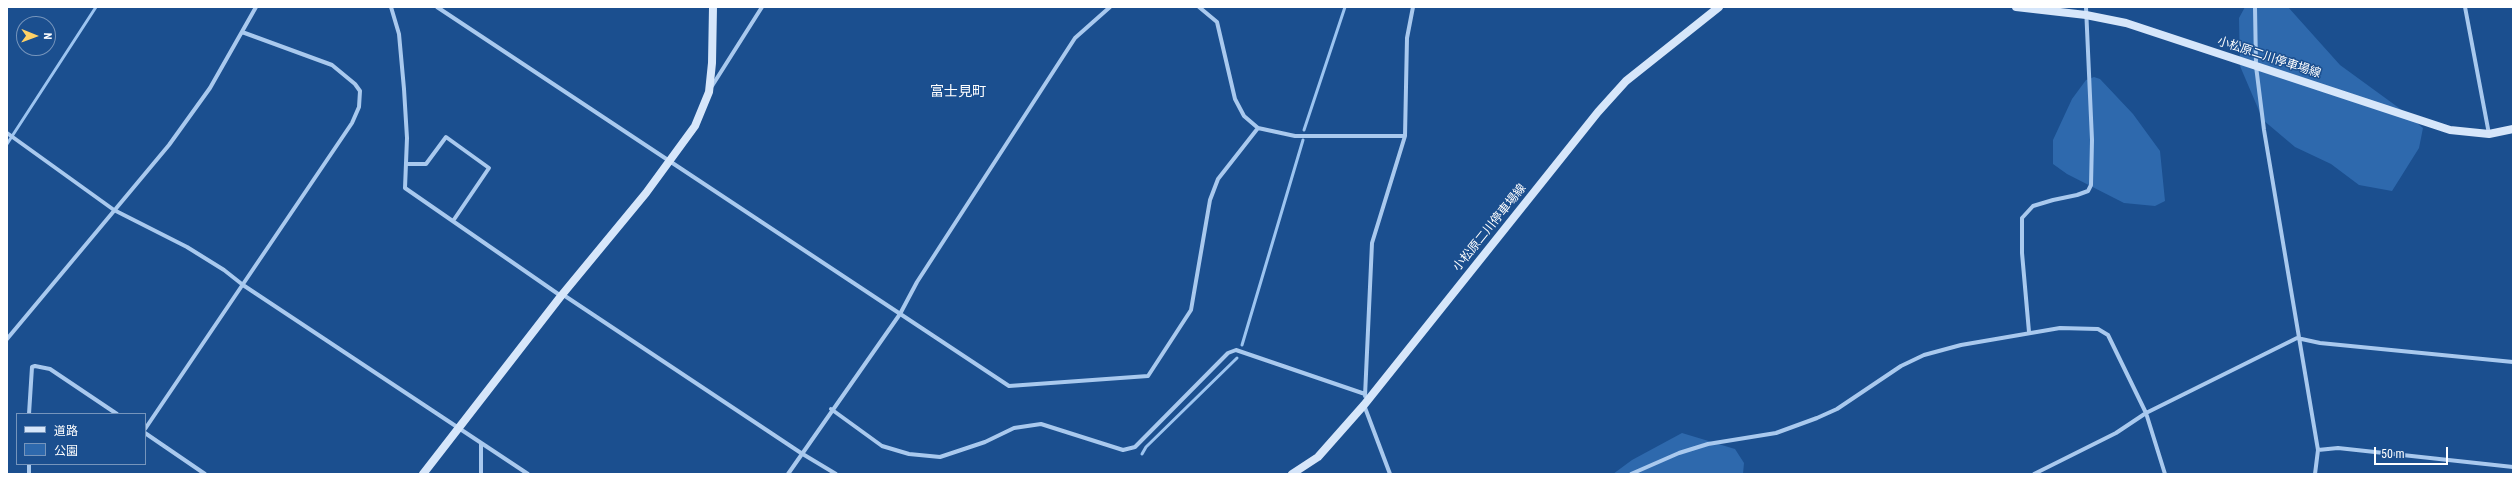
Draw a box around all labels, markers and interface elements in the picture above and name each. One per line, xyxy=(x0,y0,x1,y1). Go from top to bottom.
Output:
north arrow xyxy=(16,16,56,56)
text: N xyxy=(41,33,54,40)
street label: 小松原二川停車場線 xyxy=(2215,34,2323,82)
district label: 富士見町 xyxy=(930,84,986,100)
street label: 小松原二川停車場線 xyxy=(1450,182,1530,274)
legend xyxy=(16,413,146,465)
text: 道路 xyxy=(54,424,78,438)
scale bar xyxy=(2376,439,2450,465)
text: 公園 xyxy=(54,444,78,458)
text: 50 m xyxy=(2381,447,2405,461)

